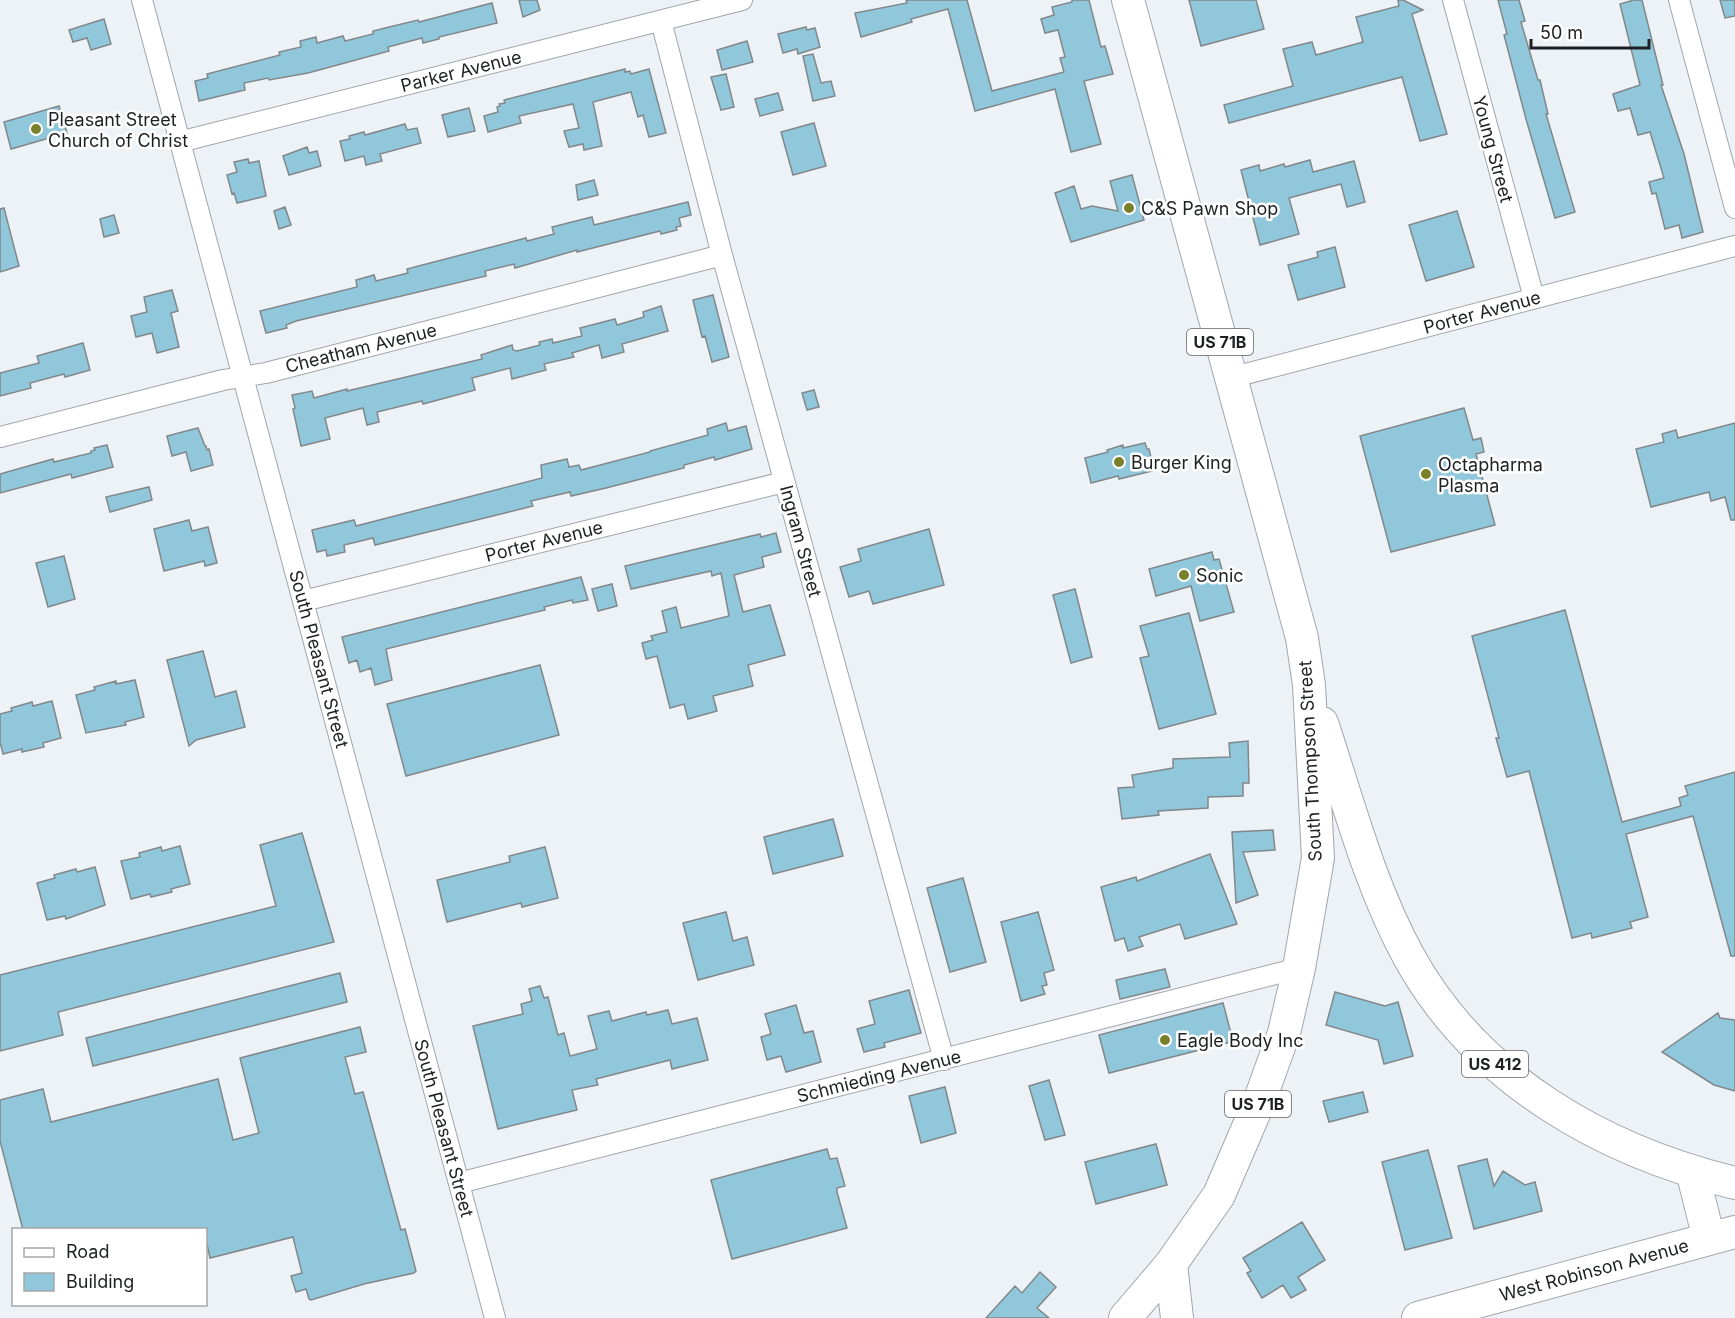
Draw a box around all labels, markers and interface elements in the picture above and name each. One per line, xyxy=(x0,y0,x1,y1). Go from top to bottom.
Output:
scale bar xyxy=(1531,12,1650,50)
text: 50 m xyxy=(1540,22,1583,43)
street label: Parker Avenue xyxy=(398,46,524,96)
street label: Young Street xyxy=(1469,93,1517,205)
place label: Pleasant Street Church of Christ xyxy=(48,109,188,151)
marker: Pleasant Street Church of Christ xyxy=(29,122,43,136)
place label: C&S Pawn Shop xyxy=(1141,198,1278,219)
marker: C&S Pawn Shop xyxy=(1122,201,1136,215)
street label: Porter Avenue xyxy=(1421,286,1543,338)
street label: Cheatham Avenue xyxy=(283,319,439,377)
road number: US 71B xyxy=(1187,329,1253,355)
place label: Burger King xyxy=(1131,452,1232,473)
place label: Octapharma Plasma xyxy=(1438,454,1543,496)
marker: Burger King xyxy=(1112,455,1126,469)
marker: Octapharma Plasma xyxy=(1419,467,1433,481)
street label: Ingram Street xyxy=(776,483,826,599)
street label: Porter Avenue xyxy=(483,516,605,566)
place label: Sonic xyxy=(1196,565,1244,586)
street label: South Pleasant Street xyxy=(285,568,353,750)
marker: Sonic xyxy=(1177,568,1191,582)
street label: South Thompson Street xyxy=(1294,660,1326,862)
place label: Eagle Body Inc xyxy=(1177,1030,1304,1051)
marker: Eagle Body Inc xyxy=(1158,1033,1172,1047)
street label: South Pleasant Street xyxy=(410,1037,478,1219)
street label: Schmieding Avenue xyxy=(795,1045,963,1107)
road number: US 412 xyxy=(1462,1051,1528,1077)
road number: US 71B xyxy=(1225,1091,1291,1117)
legend xyxy=(12,1228,207,1306)
street label: West Robinson Avenue xyxy=(1497,1235,1691,1305)
text: Road xyxy=(66,1241,109,1262)
text: Building xyxy=(66,1271,134,1292)

